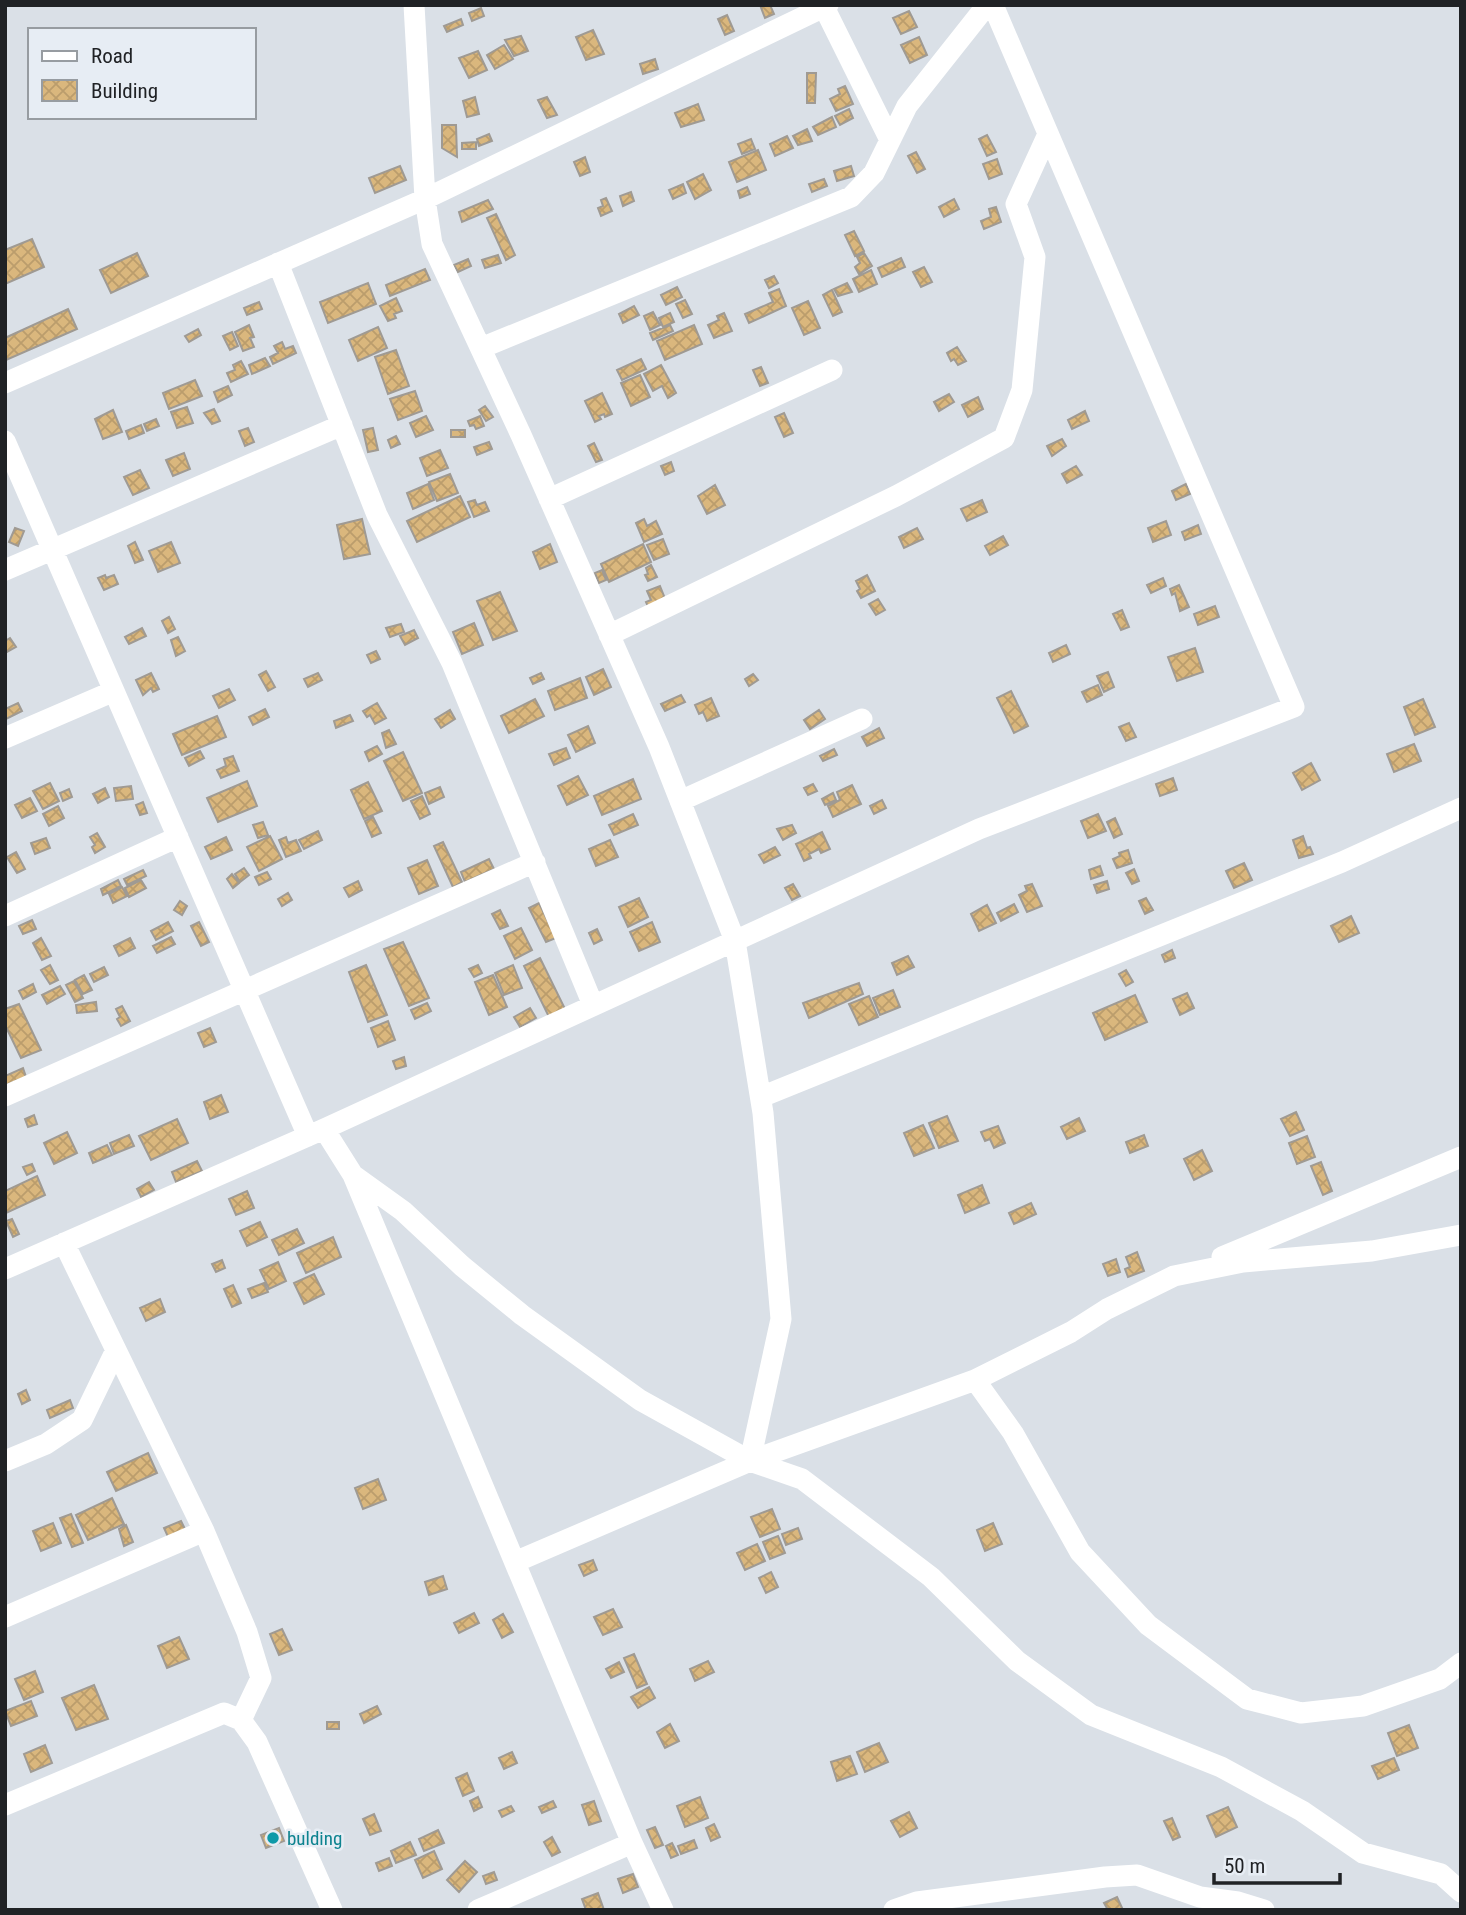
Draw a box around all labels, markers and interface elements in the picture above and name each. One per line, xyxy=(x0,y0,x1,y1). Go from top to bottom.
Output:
legend xyxy=(28,28,256,119)
text: Road xyxy=(91,44,133,68)
text: Building xyxy=(91,79,158,103)
place label: bulding xyxy=(287,1827,342,1850)
marker: bulding xyxy=(265,1830,281,1846)
scale bar xyxy=(1214,1842,1340,1886)
text: 50 m xyxy=(1224,1854,1265,1878)

